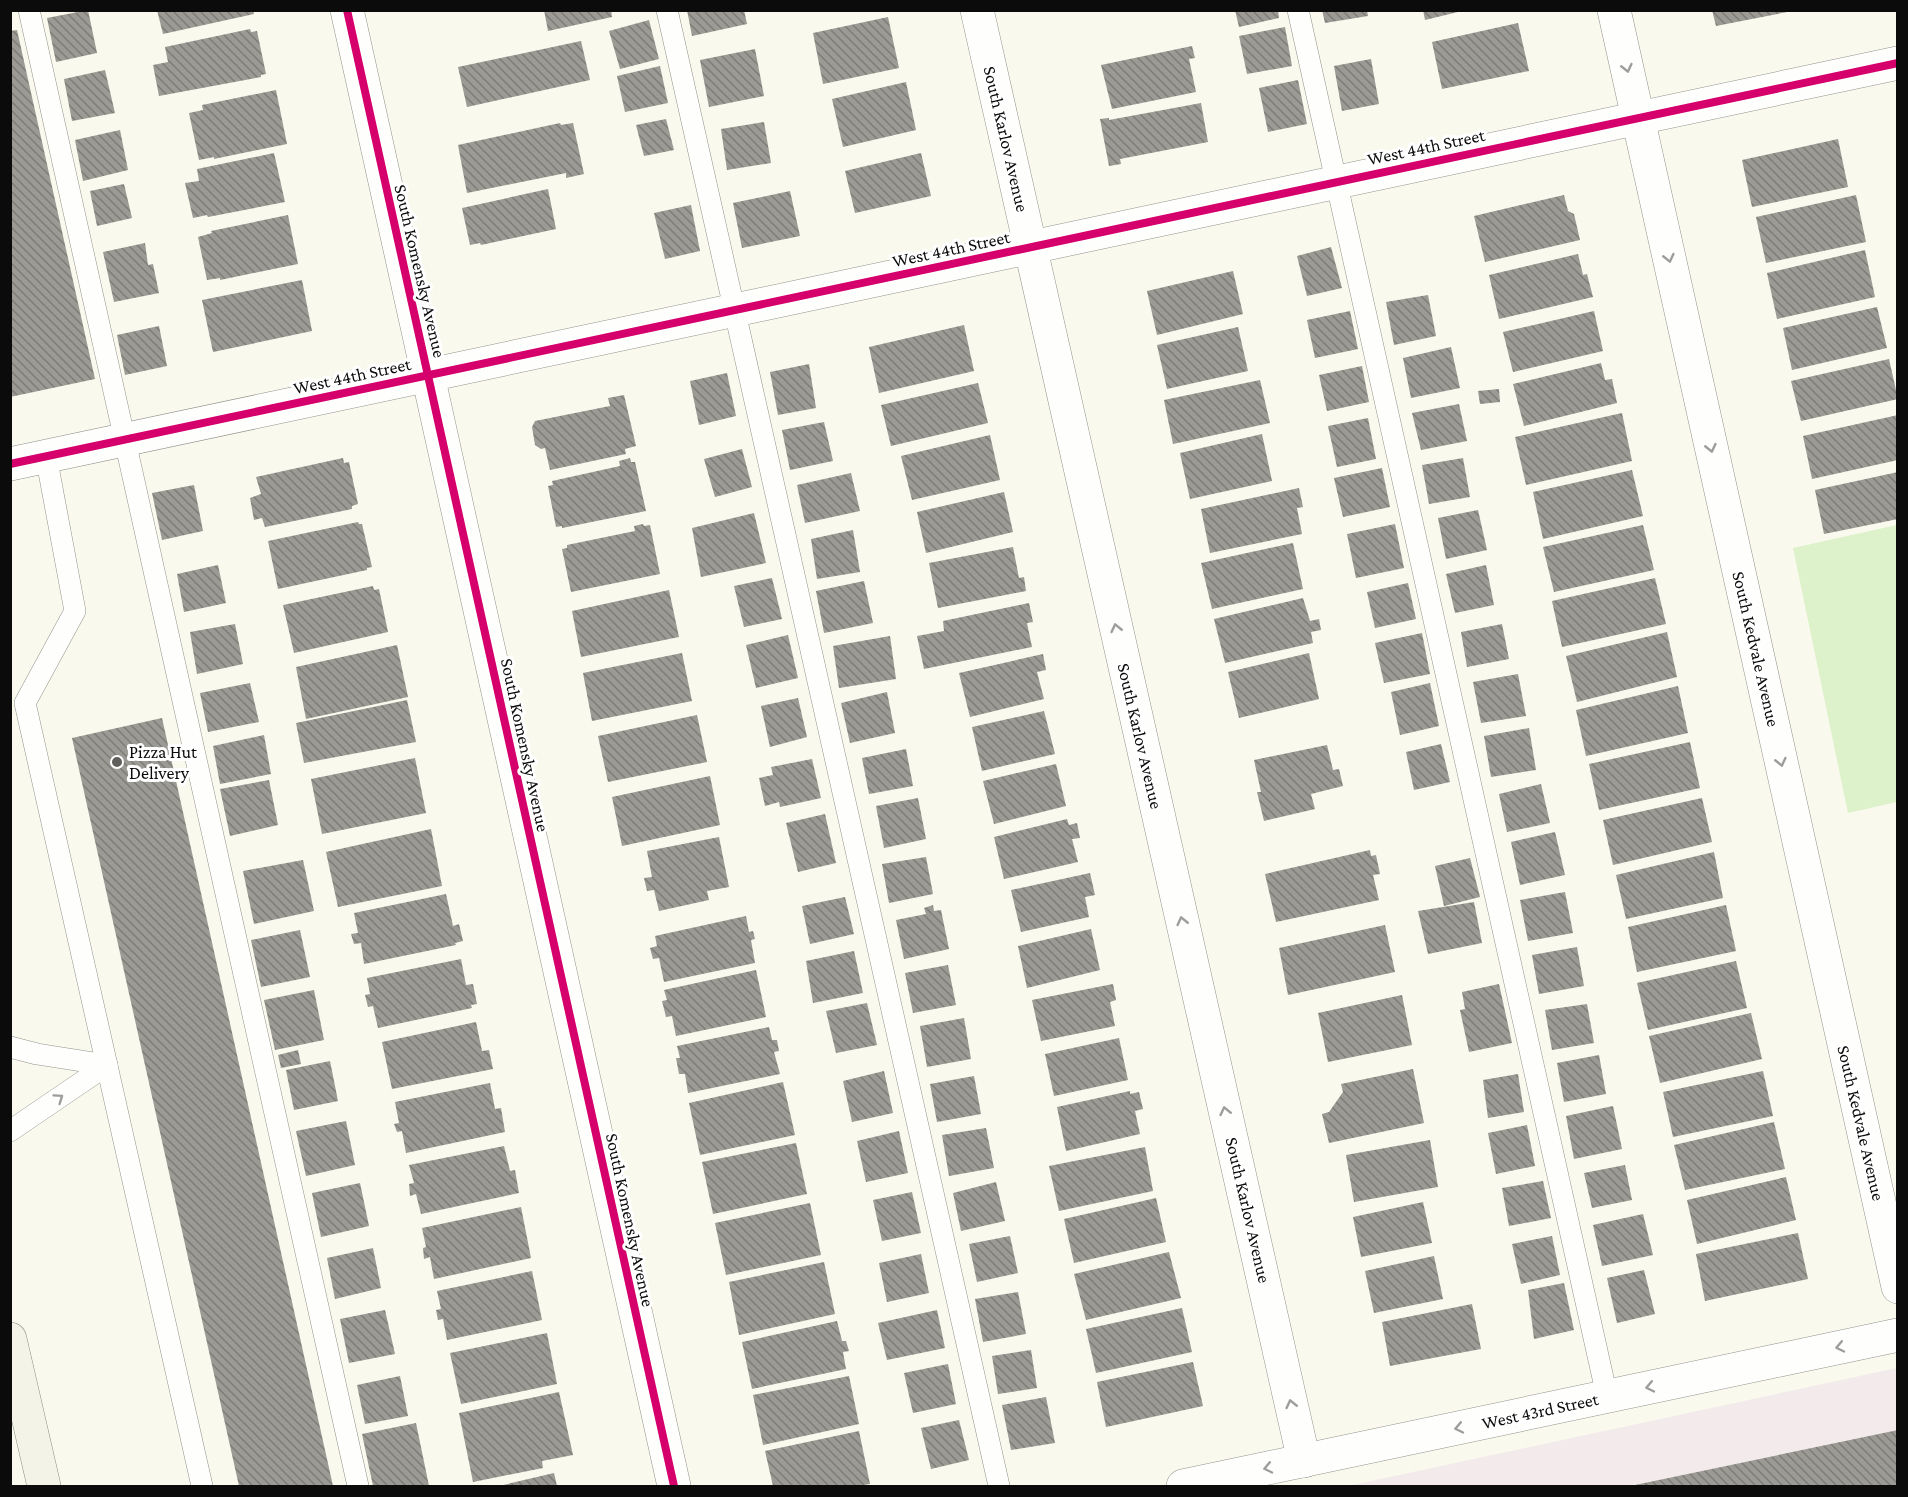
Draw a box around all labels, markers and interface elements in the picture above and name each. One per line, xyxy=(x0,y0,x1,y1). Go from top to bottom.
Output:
one-way arrow xyxy=(1619,62,1632,72)
street label: South Karlov Avenue xyxy=(979,64,1033,214)
street label: West 44th Street xyxy=(1365,125,1488,169)
street label: South Komensky Avenue xyxy=(390,182,450,360)
street label: West 44th Street xyxy=(890,227,1013,271)
one-way arrow xyxy=(1662,253,1675,263)
street label: West 44th Street xyxy=(291,354,414,398)
one-way arrow xyxy=(1704,443,1717,453)
street label: South Kedvale Avenue xyxy=(1728,569,1784,729)
one-way arrow xyxy=(1110,624,1123,634)
street label: South Komensky Avenue xyxy=(497,656,553,834)
street label: South Karlov Avenue xyxy=(1113,661,1167,811)
place label: Pizza Hut Delivery xyxy=(129,742,198,783)
marker: Pizza Hut Delivery xyxy=(110,755,124,769)
one-way arrow xyxy=(1774,756,1787,766)
one-way arrow xyxy=(1177,916,1190,926)
street label: South Kedvale Avenue xyxy=(1833,1043,1889,1203)
one-way arrow xyxy=(52,1094,63,1105)
one-way arrow xyxy=(1220,1106,1233,1116)
street label: South Komensky Avenue xyxy=(602,1131,658,1309)
street label: South Karlov Avenue xyxy=(1221,1135,1275,1285)
one-way arrow xyxy=(1836,1340,1846,1353)
one-way arrow xyxy=(1645,1380,1655,1393)
street label: West 43rd Street xyxy=(1480,1389,1601,1433)
one-way arrow xyxy=(1286,1399,1299,1409)
one-way arrow xyxy=(1454,1421,1464,1434)
one-way arrow xyxy=(1263,1461,1273,1474)

